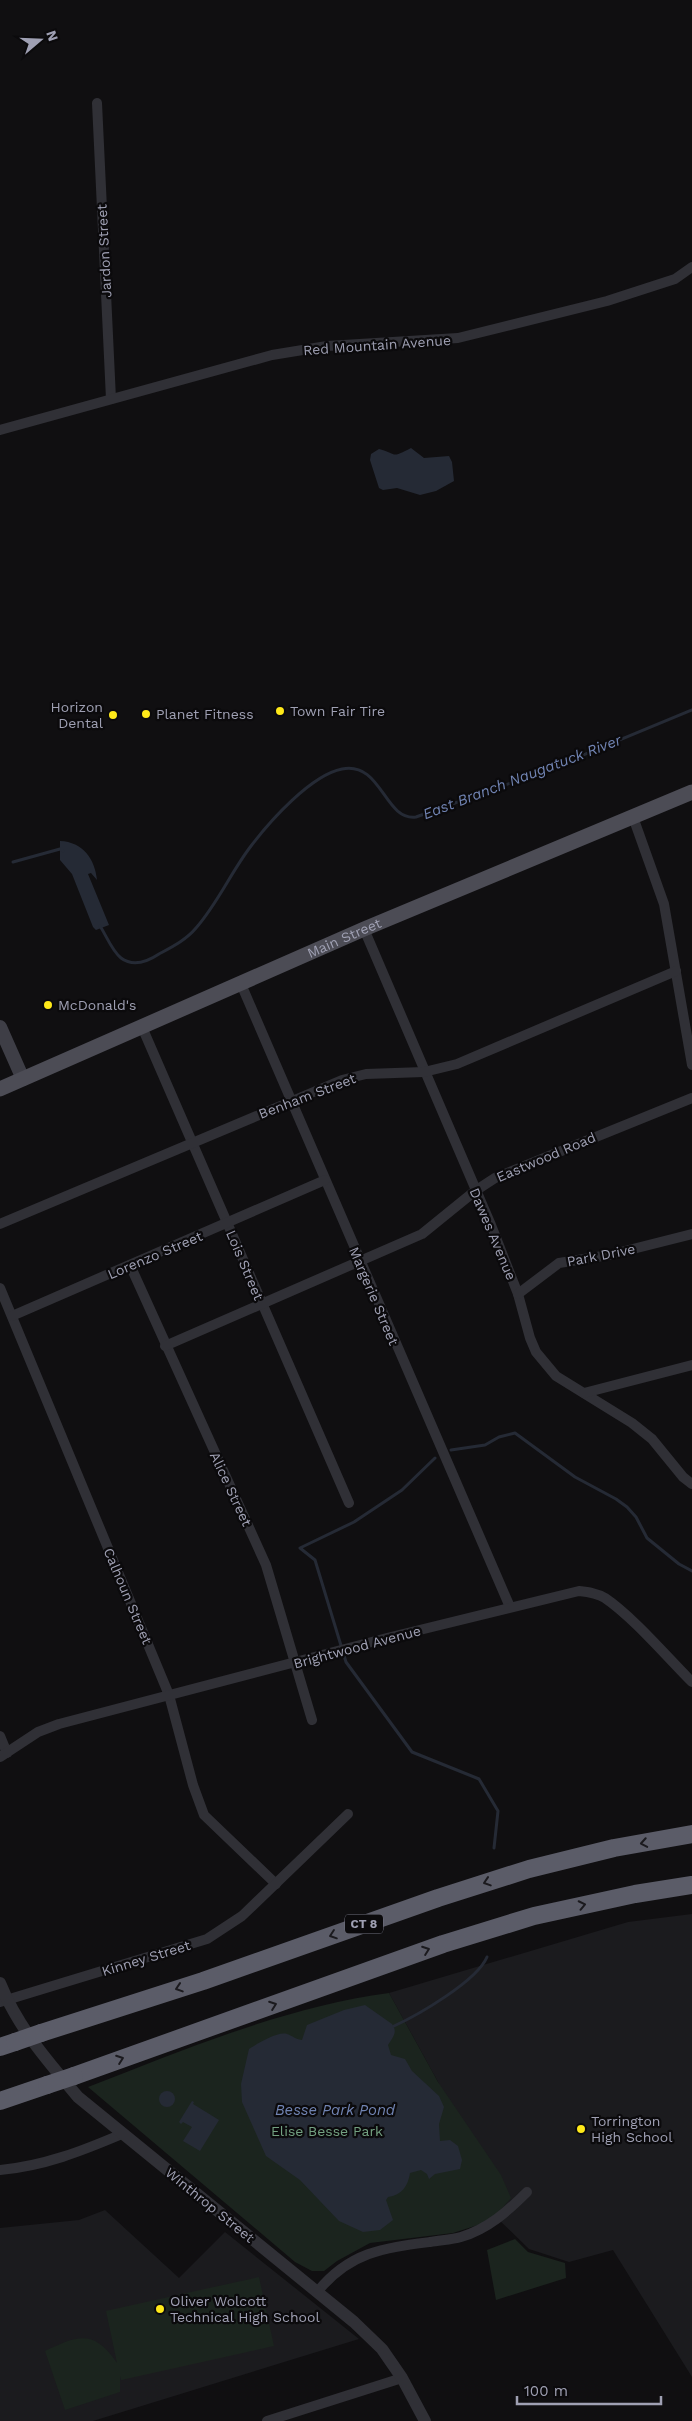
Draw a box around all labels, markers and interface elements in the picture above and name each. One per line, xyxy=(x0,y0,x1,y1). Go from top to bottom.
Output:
north arrow xyxy=(15,15,65,65)
text: N xyxy=(43,28,62,43)
street label: Jardon Street xyxy=(94,204,114,298)
street label: Red Mountain Avenue xyxy=(303,332,451,358)
place label: Horizon Dental xyxy=(51,699,104,731)
place label: Town Fair Tire xyxy=(290,703,385,719)
marker: Town Fair Tire xyxy=(274,705,286,717)
place label: Planet Fitness xyxy=(156,706,254,722)
marker: Planet Fitness xyxy=(140,708,152,720)
marker: Horizon Dental xyxy=(107,709,119,721)
water label: East Branch Naugatuck River xyxy=(420,730,625,823)
street label: Main Street xyxy=(305,915,384,961)
place label: McDonald's xyxy=(58,997,136,1013)
marker: McDonald's xyxy=(42,999,54,1011)
street label: Benham Street xyxy=(256,1070,358,1122)
street label: Eastwood Road xyxy=(494,1129,598,1185)
street label: Dawes Avenue xyxy=(466,1186,520,1282)
street label: Lorenzo Street xyxy=(105,1228,205,1282)
street label: Lois Street xyxy=(223,1228,267,1303)
street label: Park Drive xyxy=(565,1241,637,1269)
street label: Margerie Street xyxy=(346,1244,402,1348)
street label: Alice Street xyxy=(207,1449,255,1529)
street label: Calhoun Street xyxy=(100,1545,156,1647)
street label: Brightwood Avenue xyxy=(292,1622,422,1672)
one-way arrow xyxy=(640,1837,648,1847)
one-way arrow xyxy=(483,1876,491,1886)
one-way arrow xyxy=(578,1901,587,1911)
road number: CT 8 xyxy=(345,1915,383,1934)
one-way arrow xyxy=(329,1929,338,1939)
street label: Kinney Street xyxy=(100,1937,192,1979)
one-way arrow xyxy=(422,1946,430,1956)
one-way arrow xyxy=(176,1983,184,1993)
one-way arrow xyxy=(269,2001,277,2011)
one-way arrow xyxy=(115,2055,124,2065)
water label: Besse Park Pond xyxy=(275,2101,396,2119)
place label: Torrington High School xyxy=(591,2113,673,2145)
park label: Elise Besse Park xyxy=(271,2123,383,2139)
marker: Torrington High School xyxy=(575,2123,587,2135)
street label: Winthrop Street xyxy=(162,2164,258,2246)
place label: Oliver Wolcott Technical High School xyxy=(170,2293,320,2325)
marker: Oliver Wolcott Technical High School xyxy=(154,2303,166,2315)
scale bar xyxy=(517,2374,661,2406)
text: 100 m xyxy=(524,2382,568,2400)

